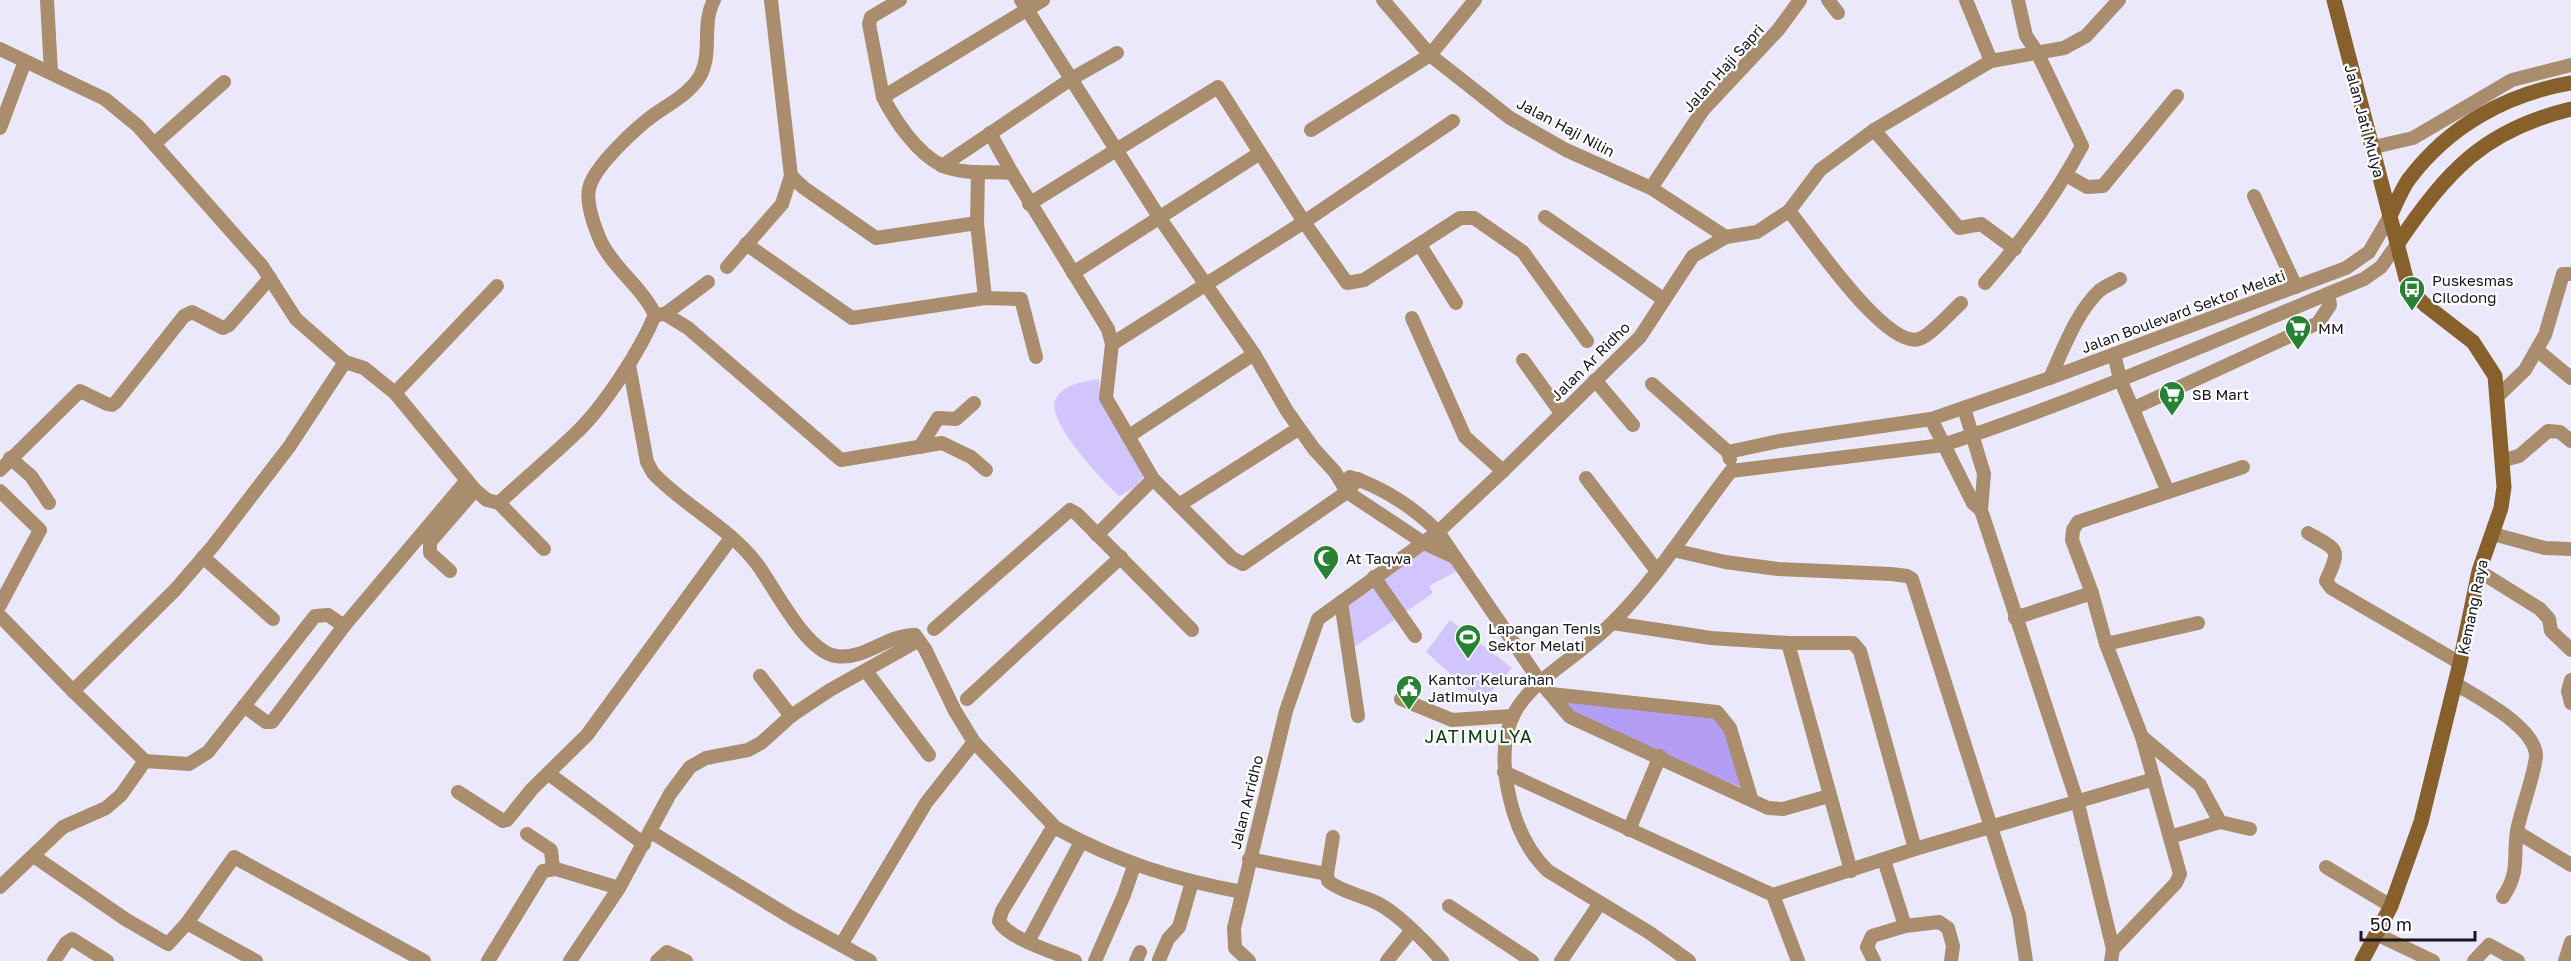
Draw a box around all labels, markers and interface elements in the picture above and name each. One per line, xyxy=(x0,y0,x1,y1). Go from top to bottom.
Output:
street label: Jalan Haji Sapri xyxy=(1679,20,1767,116)
street label: Jalan Jati Mulya xyxy=(2341,62,2389,180)
street label: Jalan Haji Nilin xyxy=(1514,94,1618,160)
street label: Jalan Boulevard Sektor Melati xyxy=(2079,266,2287,356)
place label: Puskesmas Cilodong xyxy=(2432,271,2513,306)
bus stop icon: Puskesmas Cilodong xyxy=(2397,274,2427,312)
supermarket icon: MM xyxy=(2283,313,2313,351)
street label: Jalan Ar Ridho xyxy=(1547,318,1633,404)
place label: MM xyxy=(2318,319,2344,337)
supermarket icon: SB Mart xyxy=(2157,379,2187,417)
place label: SB Mart xyxy=(2192,385,2249,403)
mosque icon: At Taqwa xyxy=(1311,543,1341,581)
place label: At Taqwa xyxy=(1346,549,1411,567)
street label: Kemang Raya xyxy=(2453,558,2491,656)
place label: Lapangan Tenis Sektor Melati xyxy=(1488,619,1601,654)
sports icon: Lapangan Tenis Sektor Melati xyxy=(1453,622,1483,660)
place label: Kantor Kelurahan Jatimulya xyxy=(1428,670,1554,705)
public building icon: Kantor Kelurahan Jatimulya xyxy=(1394,673,1424,711)
district label: JATIMULYA xyxy=(1425,725,1533,747)
street label: Jalan Arridho xyxy=(1226,753,1266,851)
scale bar xyxy=(2361,904,2475,942)
text: 50 m xyxy=(2370,913,2412,935)

